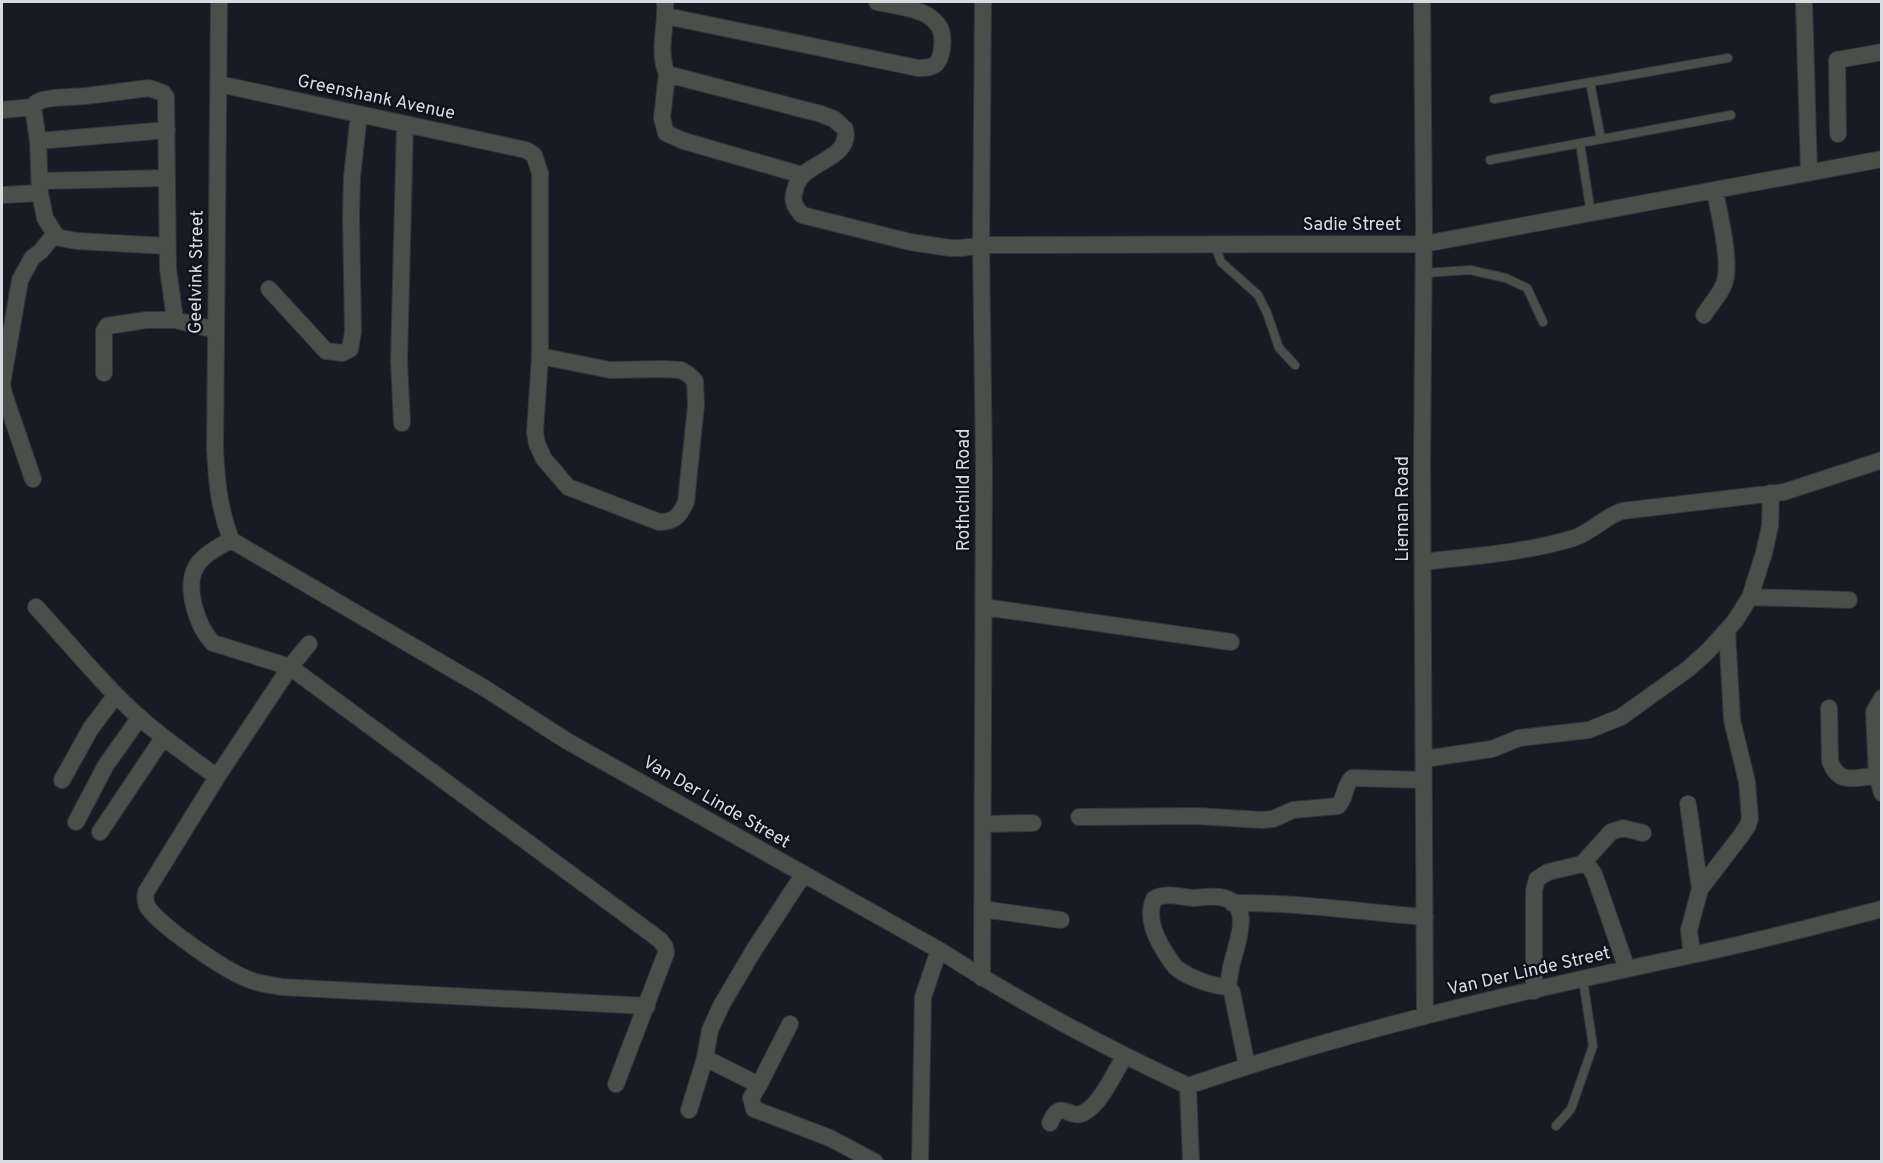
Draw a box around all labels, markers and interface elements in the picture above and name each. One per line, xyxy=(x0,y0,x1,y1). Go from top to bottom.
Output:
street label: Greenshank Avenue xyxy=(295,70,457,126)
street label: Geelvink Street xyxy=(184,210,210,334)
street label: Sadie Street xyxy=(1303,214,1401,237)
street label: Rothchild Road xyxy=(953,429,976,551)
street label: Lieman Road xyxy=(1392,456,1415,562)
street label: Van Der Linde Street xyxy=(638,751,794,855)
street label: Van Der Linde Street xyxy=(1445,942,1613,1002)

